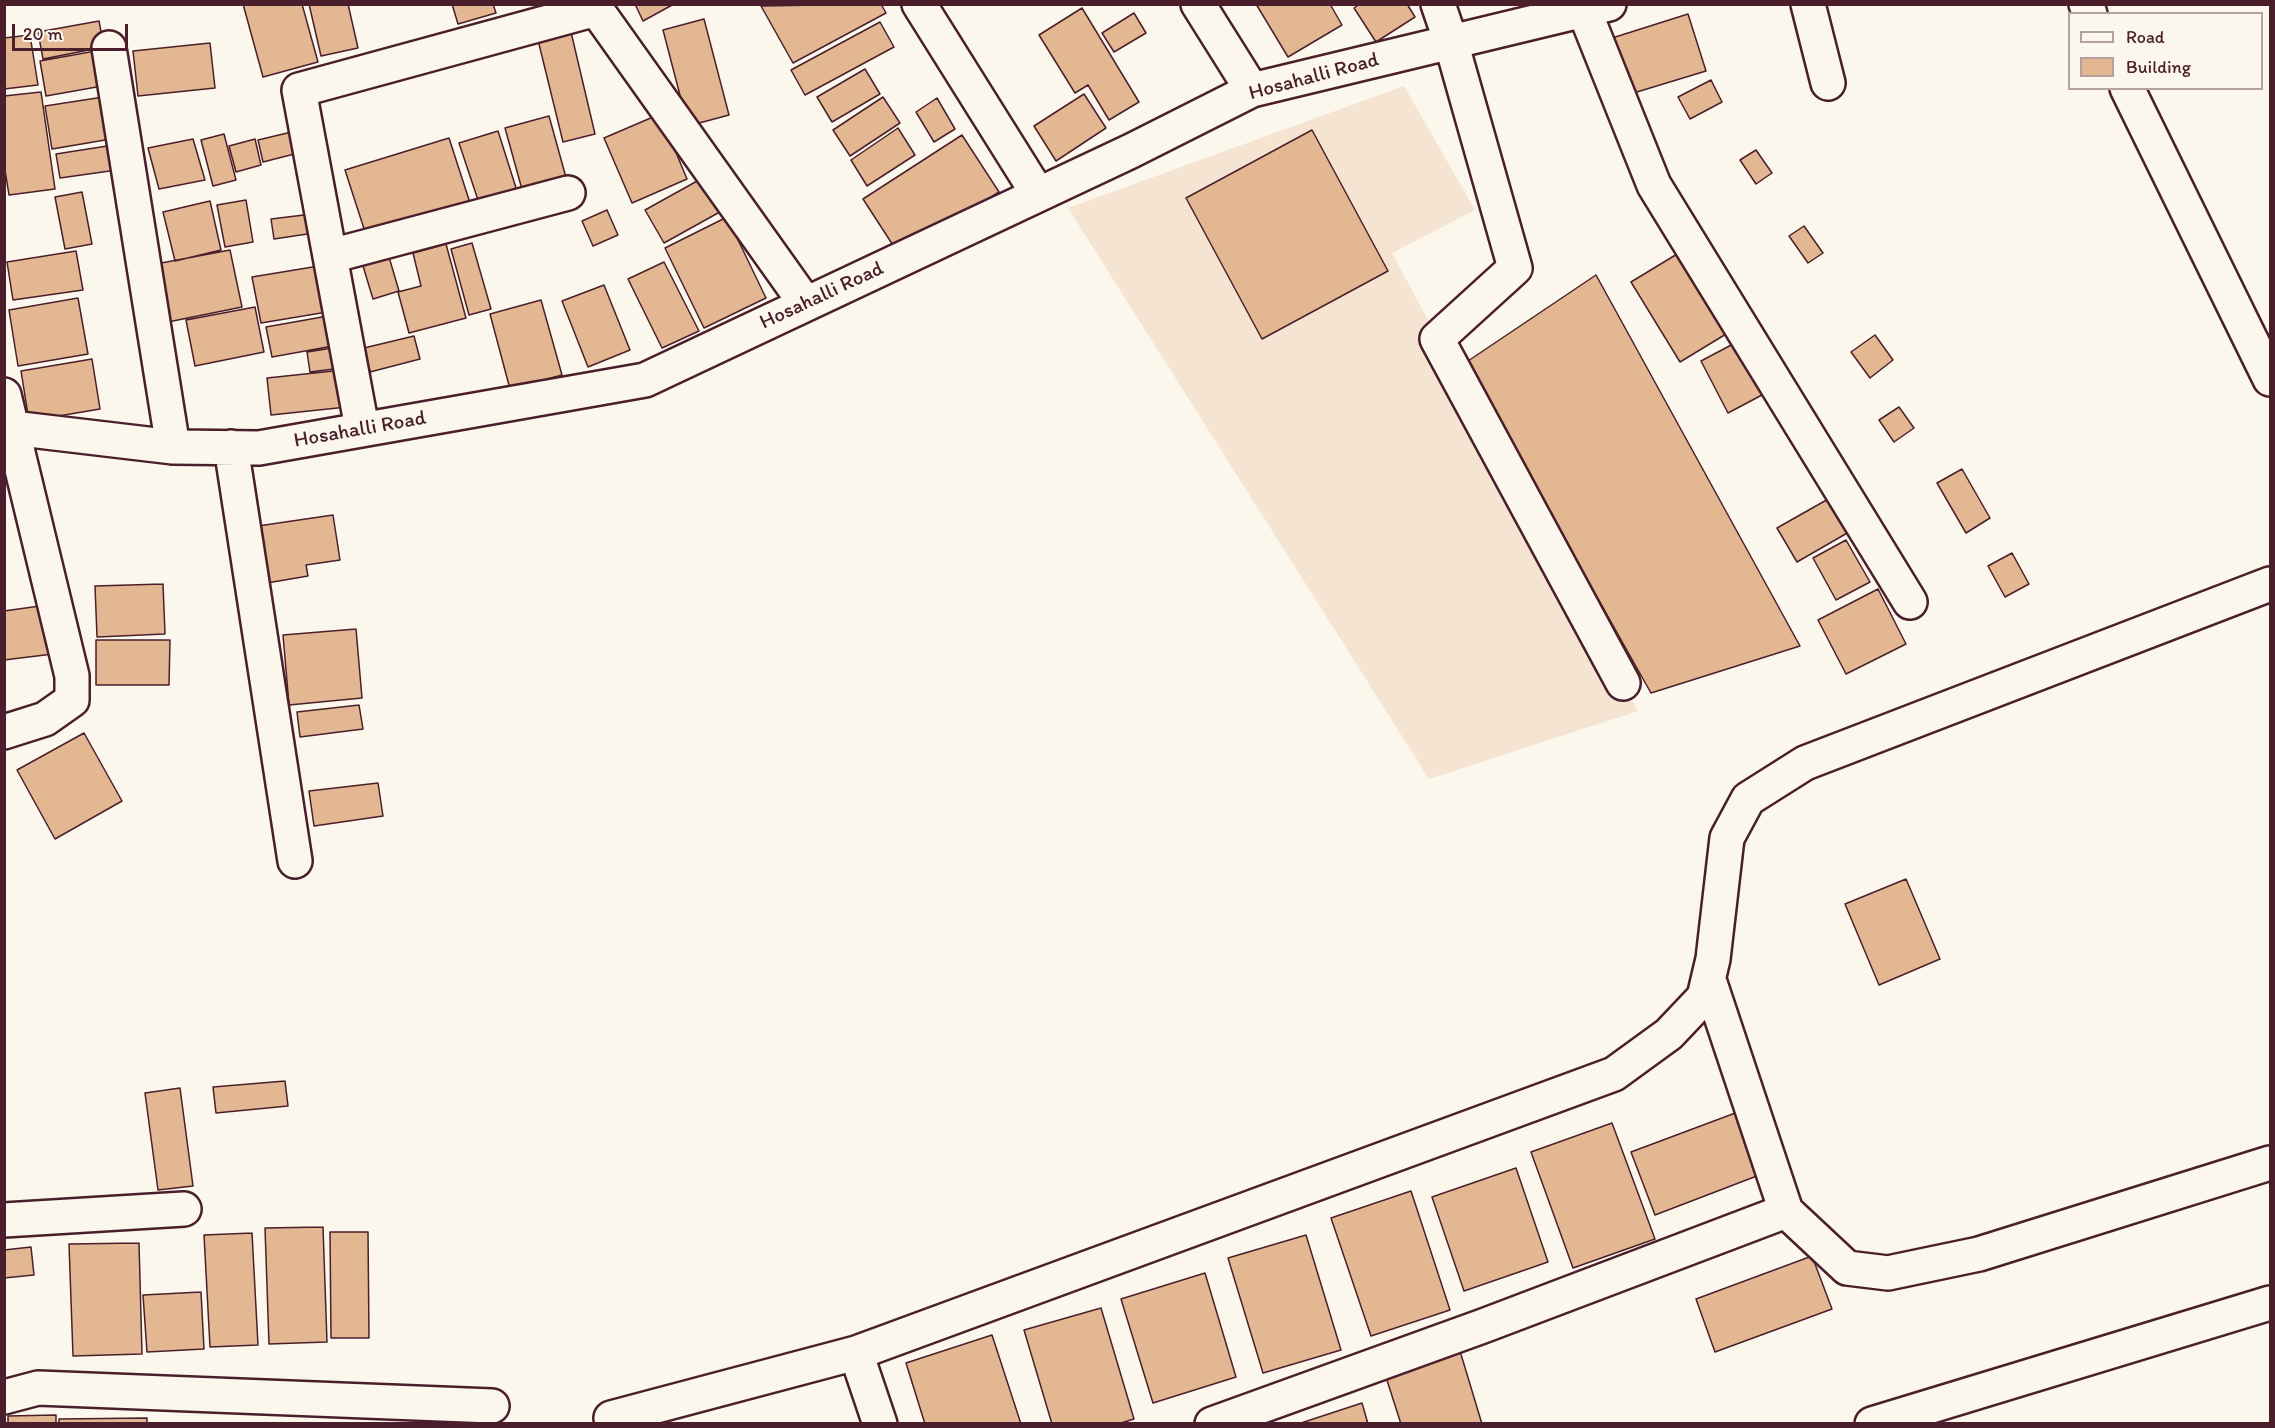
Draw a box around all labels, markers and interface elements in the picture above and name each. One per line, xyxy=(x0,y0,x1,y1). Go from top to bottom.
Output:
scale bar xyxy=(15,12,130,50)
legend xyxy=(2068,12,2263,90)
text: 20 m xyxy=(23,23,63,45)
text: Road xyxy=(2126,26,2165,48)
street label: Hosahalli Road xyxy=(1246,48,1382,106)
text: Building xyxy=(2126,56,2191,78)
street label: Hosahalli Road xyxy=(756,256,888,336)
street label: Hosahalli Road xyxy=(292,406,428,454)

